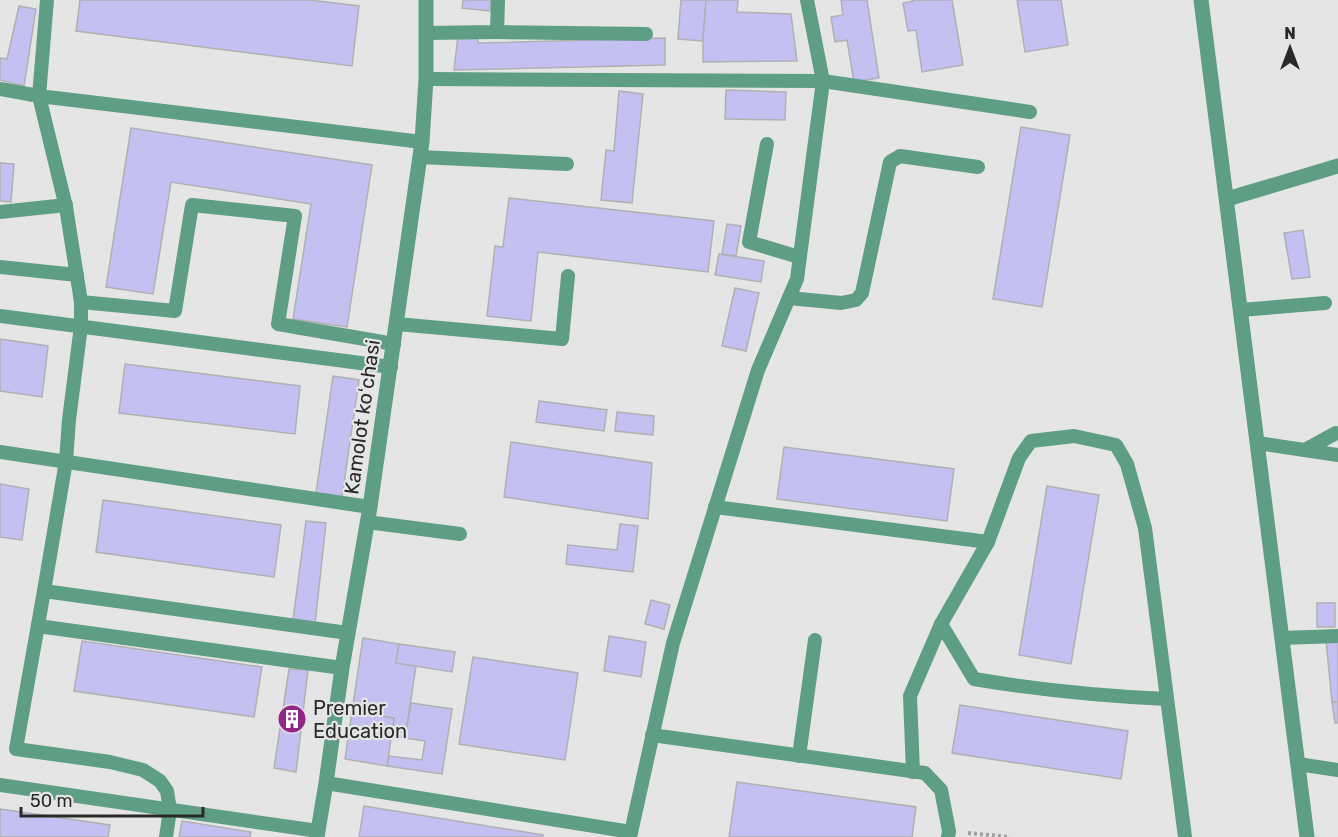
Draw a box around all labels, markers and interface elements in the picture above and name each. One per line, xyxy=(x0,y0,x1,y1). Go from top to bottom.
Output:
north arrow xyxy=(1260,18,1320,78)
text: N xyxy=(1284,24,1296,43)
street label: Kamolot koʻchasi xyxy=(339,338,385,496)
place label: Premier Education xyxy=(313,696,407,743)
building icon: Premier Education xyxy=(276,703,308,735)
scale bar xyxy=(21,780,202,818)
text: 50 m xyxy=(30,790,73,812)

